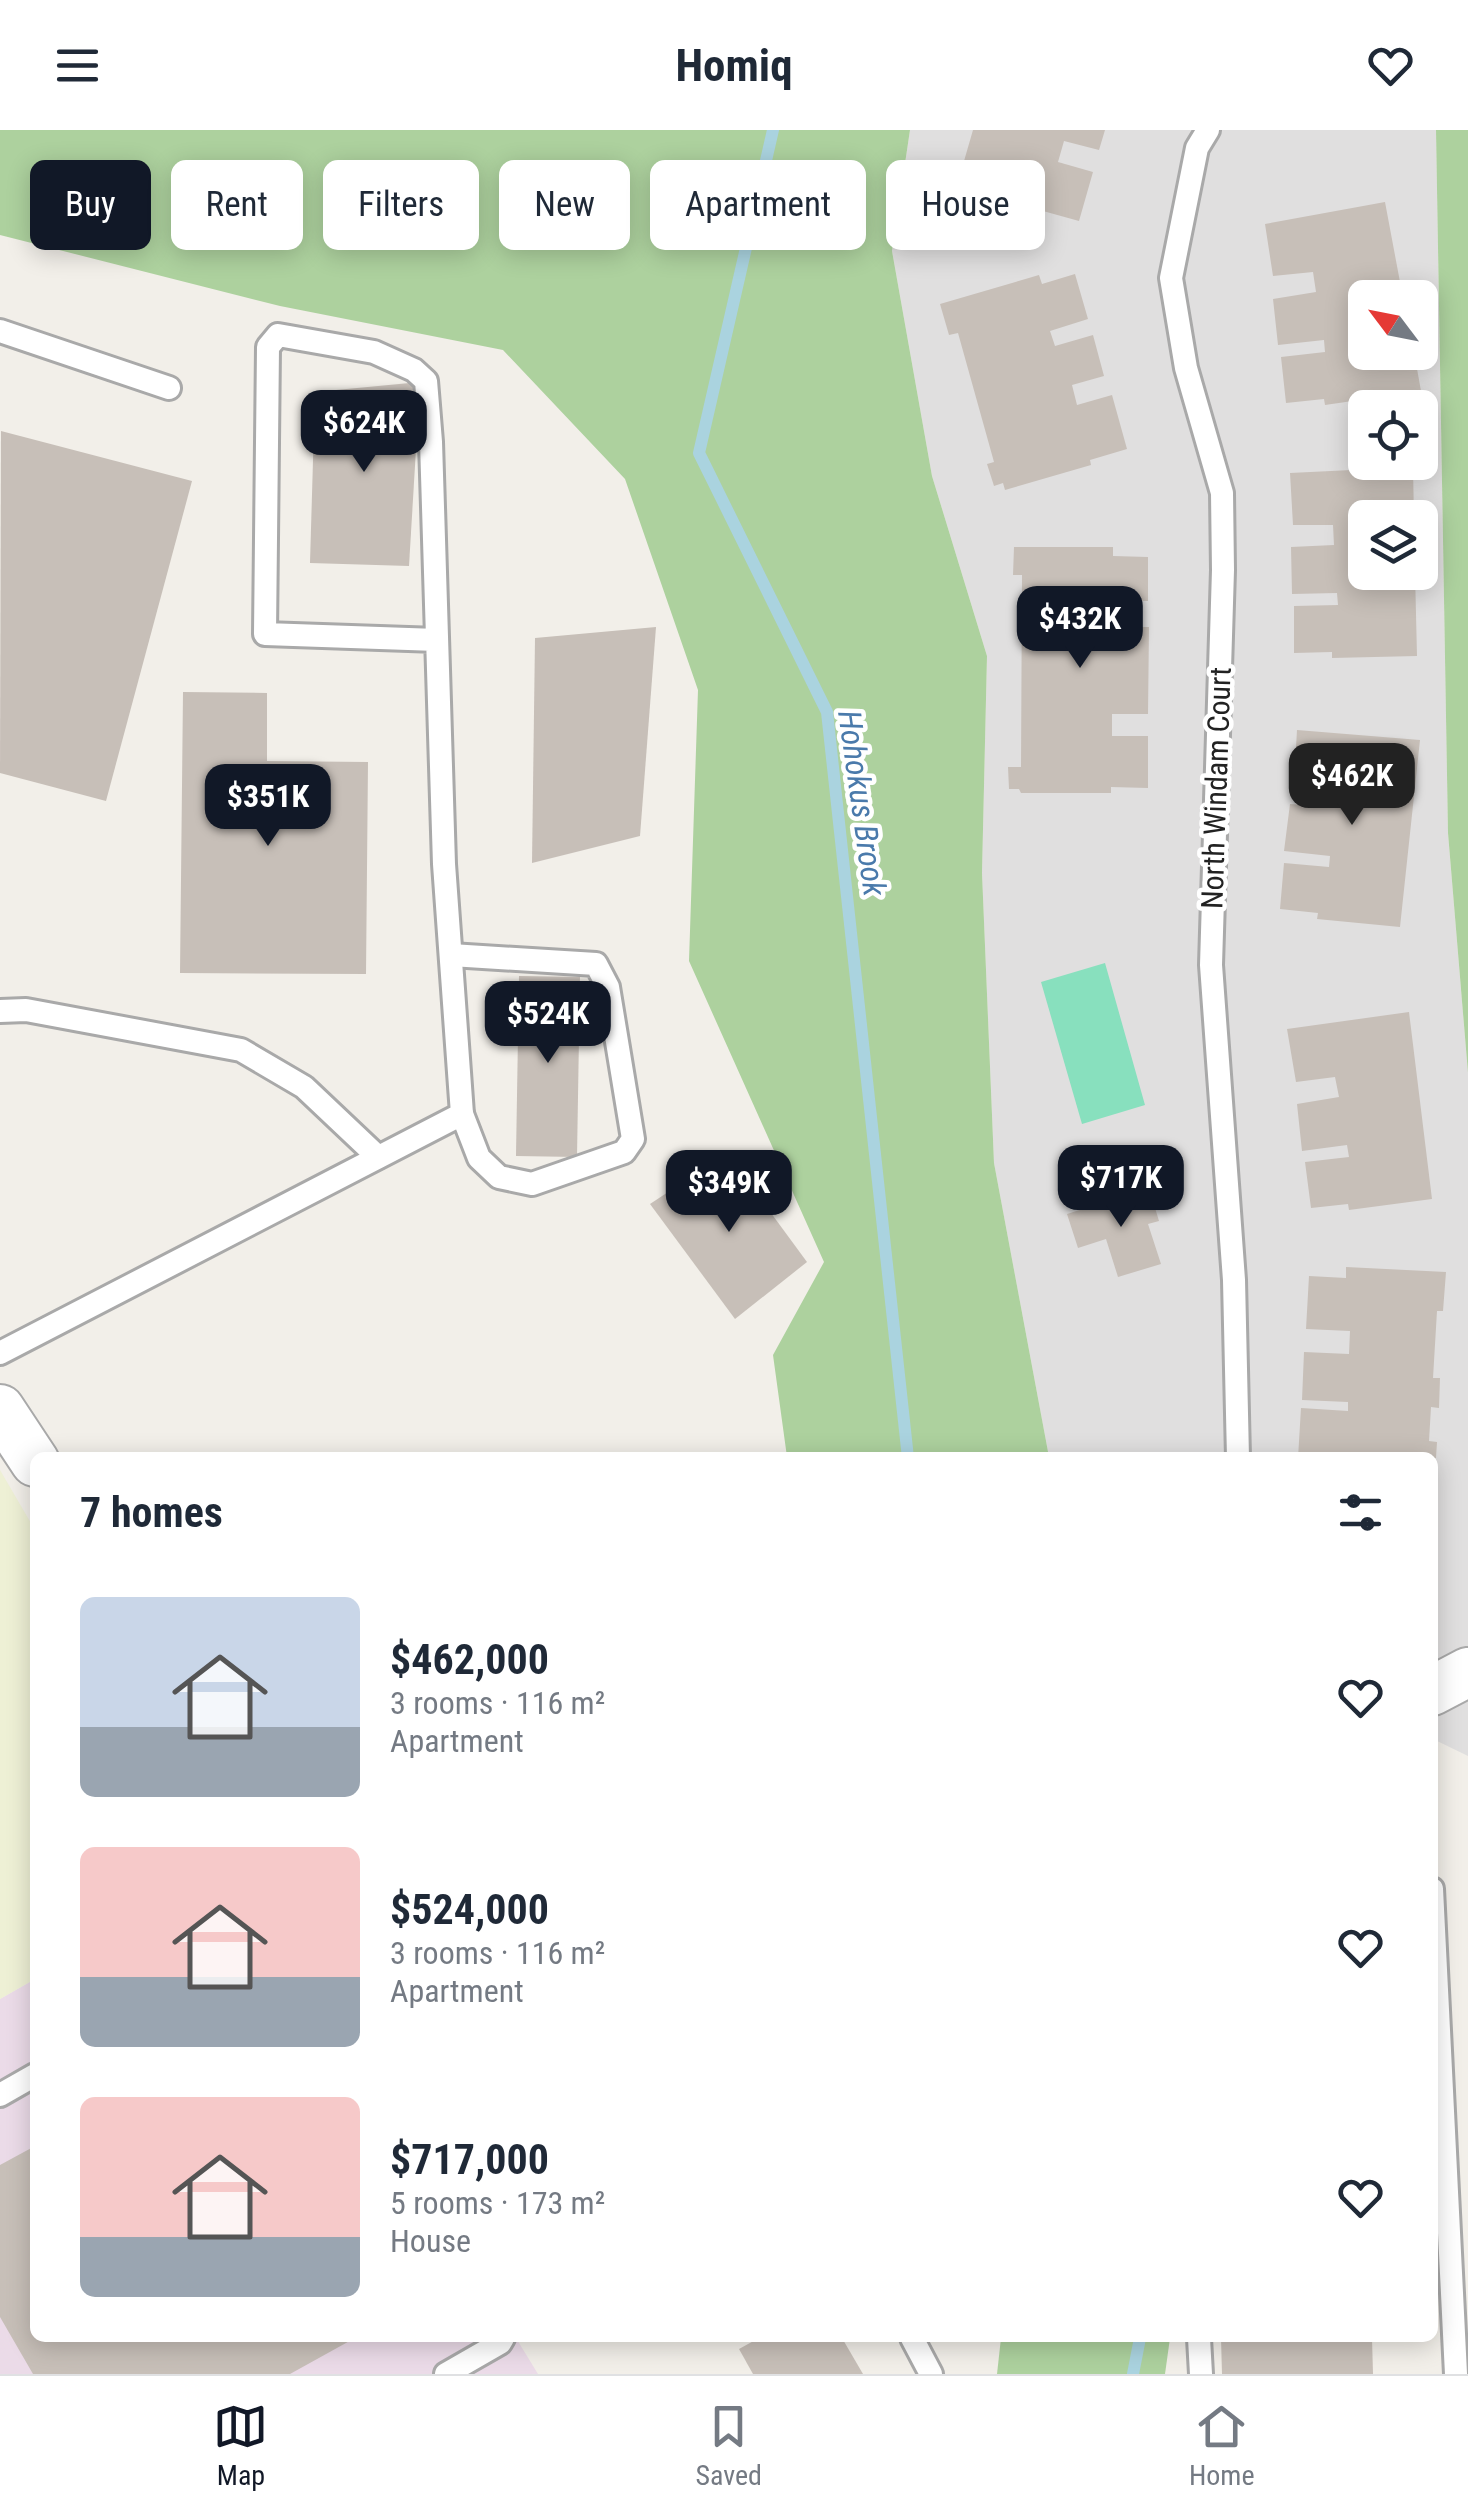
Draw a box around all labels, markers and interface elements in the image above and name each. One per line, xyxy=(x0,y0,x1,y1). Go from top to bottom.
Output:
icon: menu xyxy=(50,38,105,93)
icon: heart xyxy=(1363,38,1418,93)
text: Homiq xyxy=(675,39,793,92)
chip: Buy xyxy=(30,160,151,250)
chip: Rent xyxy=(171,160,303,250)
chip: Filters xyxy=(323,160,479,250)
chip: New xyxy=(499,160,630,250)
chip: Apartment xyxy=(650,160,866,250)
chip: House xyxy=(886,160,1045,250)
north arrow xyxy=(1348,280,1438,370)
map controls xyxy=(1348,280,1438,590)
pin: $624K xyxy=(294,390,434,475)
button: locate xyxy=(1348,390,1438,480)
text: $624K xyxy=(323,403,405,441)
button: layers xyxy=(1348,500,1438,590)
pin: $432K xyxy=(1010,586,1150,671)
text: $432K xyxy=(1039,599,1121,637)
street label: North Windam Court xyxy=(1194,666,1238,910)
water label: Hohokus Brook xyxy=(830,708,894,899)
pin: $462K xyxy=(1282,743,1422,828)
text: $462K xyxy=(1311,756,1393,794)
pin: $351K xyxy=(198,764,338,849)
text: $351K xyxy=(227,777,309,815)
pin: $524K xyxy=(478,981,618,1066)
text: $524K xyxy=(507,994,589,1032)
pin: $717K xyxy=(1051,1145,1191,1230)
pin: $349K xyxy=(659,1150,799,1235)
text: $717K xyxy=(1080,1158,1162,1196)
text: $349K xyxy=(688,1163,770,1201)
icon: filters xyxy=(1333,1485,1388,1540)
text: 7 homes xyxy=(80,1488,223,1537)
text: $462,000 xyxy=(390,1635,549,1684)
icon: home xyxy=(160,1637,280,1757)
icon: heart xyxy=(1333,1670,1388,1725)
text: 3 rooms · 116 m² xyxy=(390,1684,605,1722)
text: Apartment xyxy=(390,1722,524,1760)
text: $524,000 xyxy=(390,1885,549,1934)
icon: home xyxy=(160,1887,280,2007)
icon: heart xyxy=(1333,1920,1388,1975)
text: 3 rooms · 116 m² xyxy=(390,1934,605,1972)
text: Apartment xyxy=(390,1972,524,2010)
text: $717,000 xyxy=(390,2135,549,2184)
icon: home xyxy=(160,2137,280,2257)
icon: heart xyxy=(1333,2170,1388,2225)
text: 5 rooms · 173 m² xyxy=(390,2184,605,2222)
text: House xyxy=(390,2222,471,2260)
tab: Map xyxy=(213,2399,268,2492)
tab: Saved xyxy=(695,2399,762,2492)
tab: Home xyxy=(1189,2399,1255,2492)

